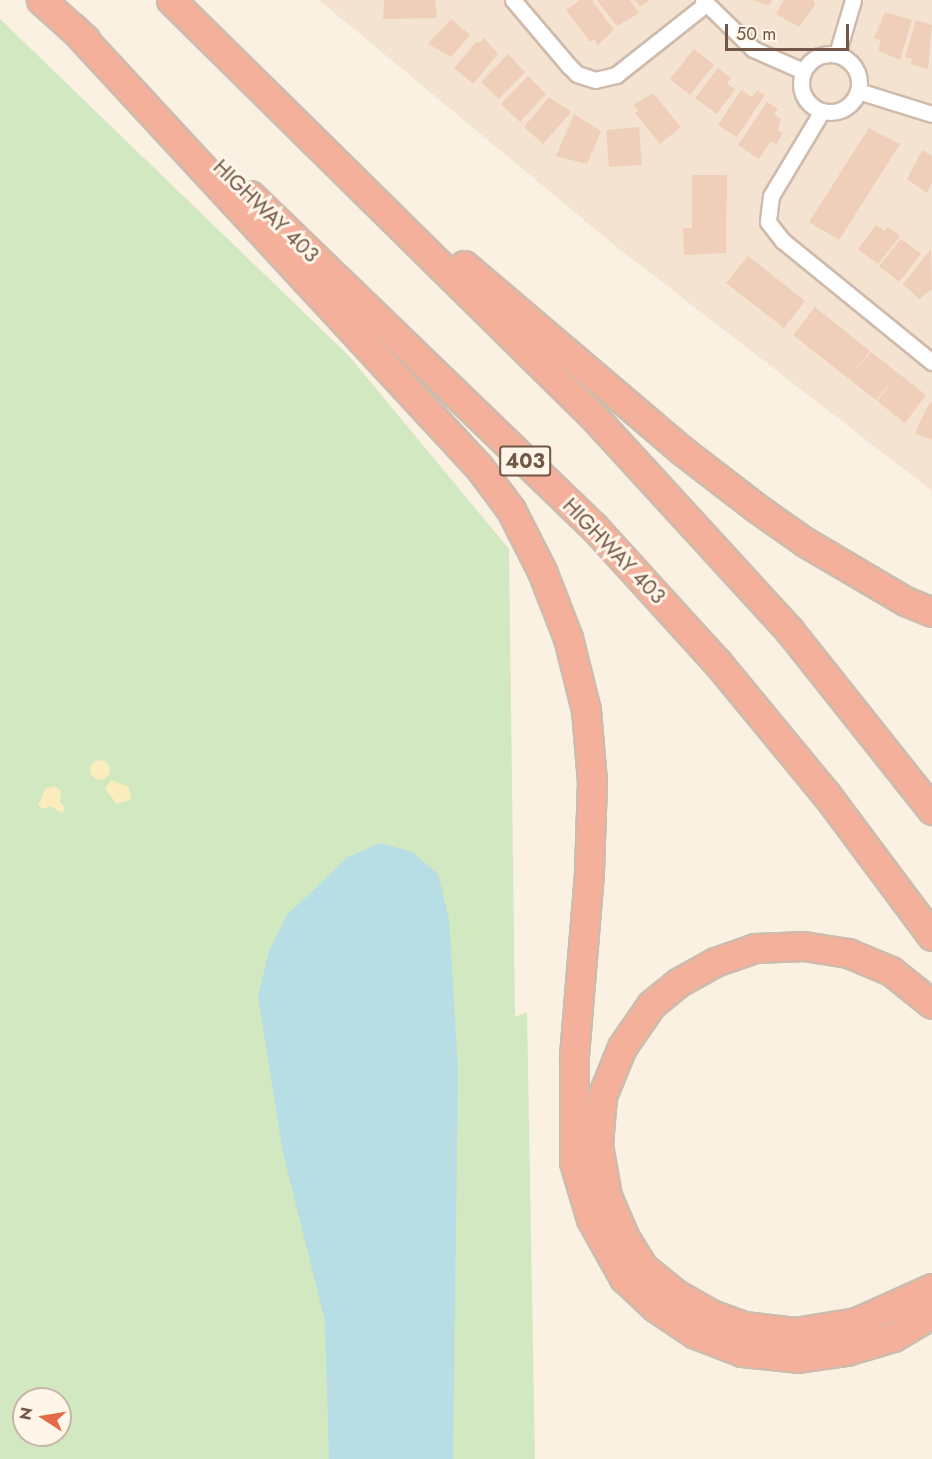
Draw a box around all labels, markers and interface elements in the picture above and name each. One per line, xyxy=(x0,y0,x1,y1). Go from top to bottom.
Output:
scale bar xyxy=(728,12,852,50)
text: 50 m xyxy=(736,21,776,47)
street label: HIGHWAY 403 xyxy=(208,154,324,268)
road number: 403 xyxy=(498,444,552,478)
street label: HIGHWAY 403 xyxy=(557,493,671,609)
north arrow xyxy=(12,1387,72,1447)
text: N xyxy=(13,1405,38,1422)

